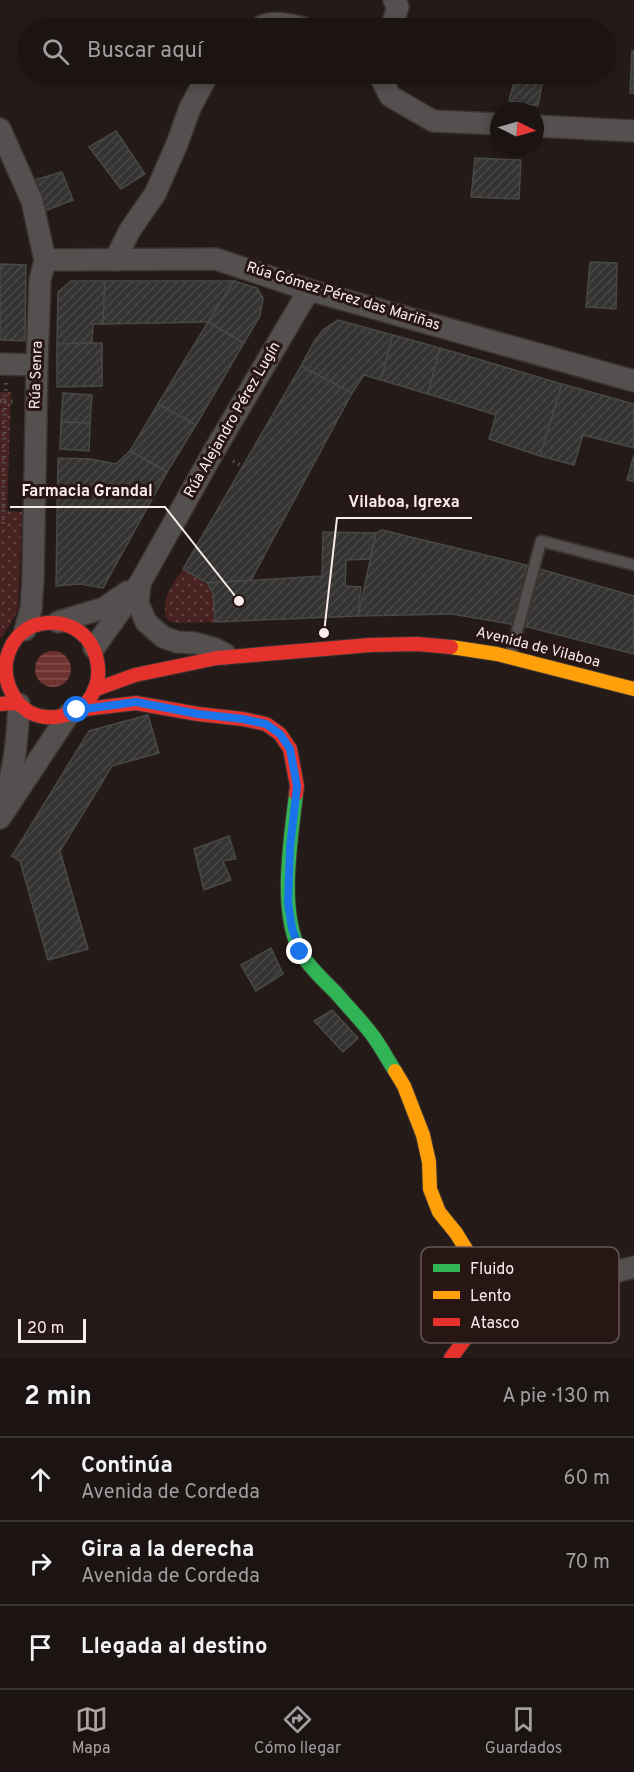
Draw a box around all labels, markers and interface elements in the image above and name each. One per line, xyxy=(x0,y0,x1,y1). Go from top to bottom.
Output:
search box xyxy=(18,18,616,84)
icon: search xyxy=(39,35,72,68)
text: Buscar aquí xyxy=(87,38,203,65)
north arrow xyxy=(490,102,544,156)
street label: Rúa Gómez Pérez das Mariñas xyxy=(244,258,442,336)
street label: Rúa Alejandro Pérez Lugín xyxy=(181,339,285,501)
street label: Rúa Senra xyxy=(26,340,48,410)
callout: Farmacia Grandal xyxy=(10,473,165,507)
text: Farmacia Grandal xyxy=(21,482,153,502)
callout: Vilaboa, Igrexa xyxy=(337,484,472,518)
text: Vilaboa, Igrexa xyxy=(348,493,460,513)
street label: Avenida de Vilaboa xyxy=(474,623,602,673)
route start xyxy=(63,696,89,722)
route end xyxy=(286,938,312,964)
legend xyxy=(421,1247,619,1343)
text: Fluido xyxy=(470,1260,514,1280)
text: Lento xyxy=(470,1287,511,1307)
text: Atasco xyxy=(470,1314,519,1334)
scale bar xyxy=(18,1316,86,1344)
text: 20 m xyxy=(27,1319,64,1339)
text: 2 min xyxy=(24,1381,92,1414)
text: A pie · 130 m xyxy=(502,1384,610,1410)
text: Continúa xyxy=(81,1453,173,1480)
icon: ahead xyxy=(24,1463,57,1496)
text: 60 m xyxy=(564,1466,610,1492)
text: Avenida de Cordeda xyxy=(81,1480,260,1506)
text: Gira a la derecha xyxy=(81,1537,254,1564)
icon: right xyxy=(24,1547,57,1580)
text: 70 m xyxy=(566,1550,610,1576)
text: Avenida de Cordeda xyxy=(81,1564,260,1590)
icon: arrive xyxy=(24,1631,57,1664)
text: Llegada al destino xyxy=(81,1634,267,1661)
tab: Mapa xyxy=(72,1703,110,1759)
tab: Cómo llegar xyxy=(254,1703,341,1759)
tab: Guardados xyxy=(485,1703,562,1759)

